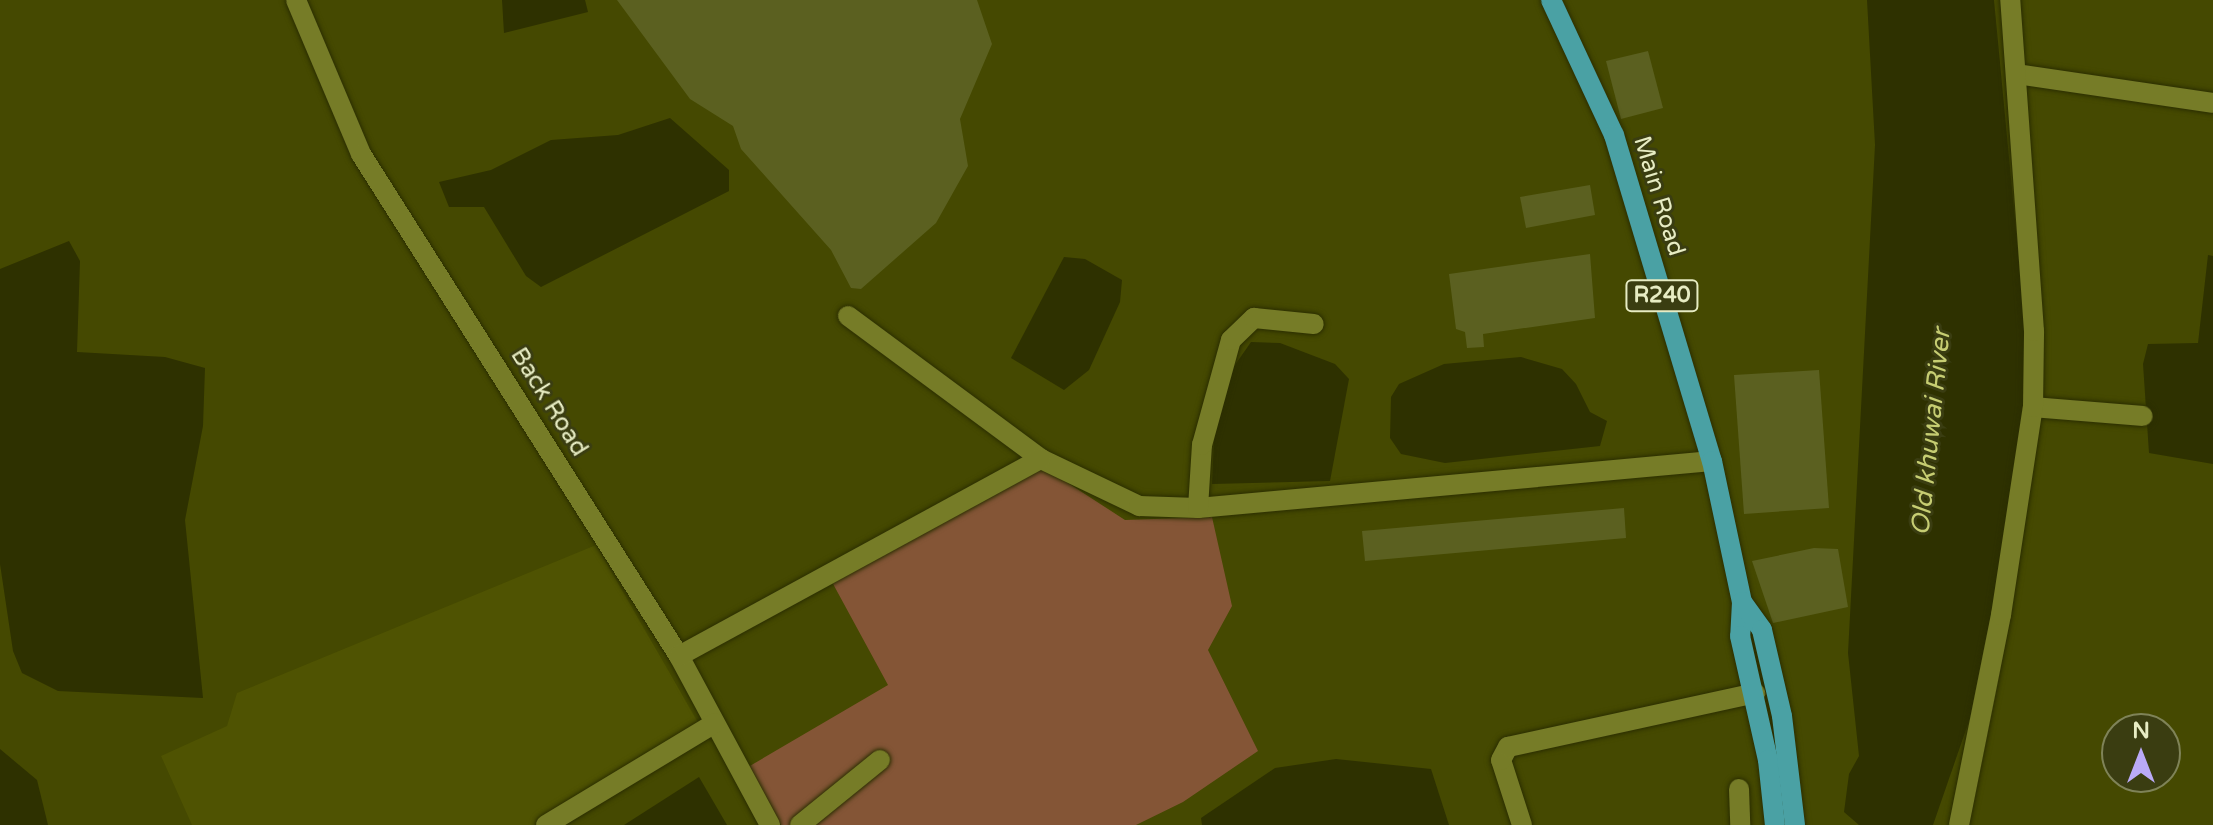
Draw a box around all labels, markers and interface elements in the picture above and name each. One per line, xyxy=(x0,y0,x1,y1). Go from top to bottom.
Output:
street label: Main Road xyxy=(1627,133,1691,259)
road number: R240 xyxy=(1624,278,1700,314)
water label: Old khuwai River xyxy=(1905,327,1957,537)
street label: Back Road xyxy=(504,342,594,462)
north arrow xyxy=(2101,713,2181,793)
text: N xyxy=(2132,718,2150,744)

